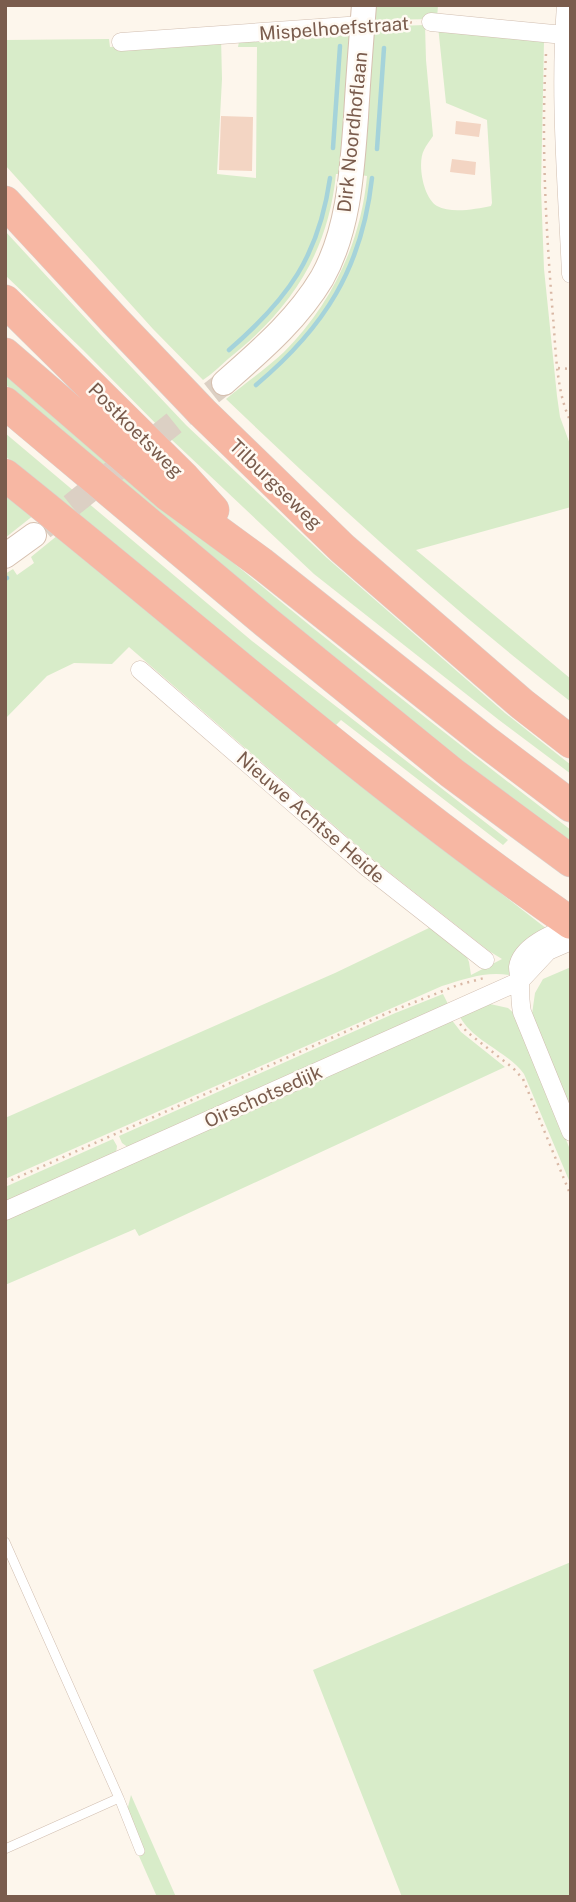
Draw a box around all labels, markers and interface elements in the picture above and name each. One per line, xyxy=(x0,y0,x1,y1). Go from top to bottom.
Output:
street label: Mispelhoefstraat xyxy=(258,12,410,44)
street label: Dirk Noordhoflaan xyxy=(333,51,371,213)
street label: Postkoetsweg xyxy=(84,378,188,482)
street label: Tilburgseweg xyxy=(225,434,327,534)
street label: Nieuwe Achtse Heide xyxy=(233,747,389,887)
street label: Oirschotsedijk xyxy=(201,1060,326,1132)

